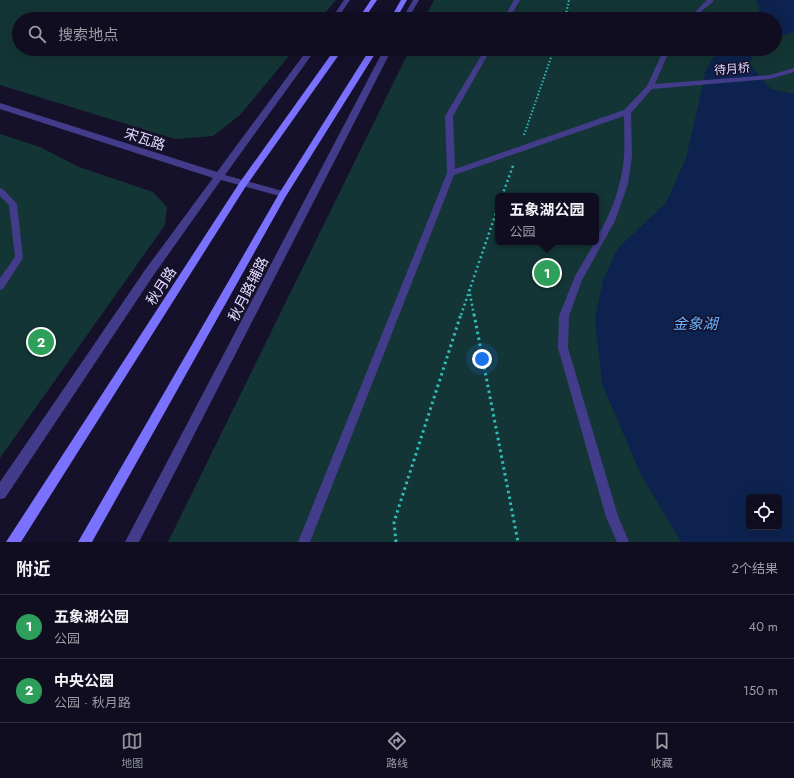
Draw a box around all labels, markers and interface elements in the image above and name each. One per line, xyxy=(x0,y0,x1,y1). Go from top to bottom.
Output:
search box xyxy=(12,12,782,56)
icon: search xyxy=(26,23,48,45)
text: 搜索地点 xyxy=(58,24,118,46)
street label: 待月桥 xyxy=(713,58,751,80)
street label: 宋瓦路 xyxy=(122,123,168,155)
popup xyxy=(495,193,599,245)
text: 五象湖公园 xyxy=(509,199,585,221)
text: 公园 xyxy=(509,222,536,241)
street label: 秋月路辅路 xyxy=(223,253,273,325)
pin: 1 xyxy=(534,258,560,288)
street label: 秋月路 xyxy=(141,263,181,309)
water label: 金象湖 xyxy=(672,313,719,335)
pin: 2 xyxy=(28,327,54,357)
your location xyxy=(472,349,492,369)
map controls xyxy=(746,494,782,530)
button: locate xyxy=(746,494,782,530)
text: 附近 xyxy=(16,557,50,581)
text: 2个结果 xyxy=(732,559,778,578)
text: 五象湖公园 xyxy=(54,606,129,628)
text: 1 xyxy=(26,617,32,636)
text: 40 m xyxy=(749,617,778,636)
text: 公园 xyxy=(54,629,80,648)
text: 中央公园 xyxy=(54,670,114,692)
text: 2 xyxy=(25,681,33,700)
text: 150 m xyxy=(743,681,778,700)
text: 公园 · 秋月路 xyxy=(54,693,131,712)
tab: 地图 xyxy=(121,730,143,771)
tab: 路线 xyxy=(386,730,408,771)
tab: 收藏 xyxy=(651,730,673,771)

